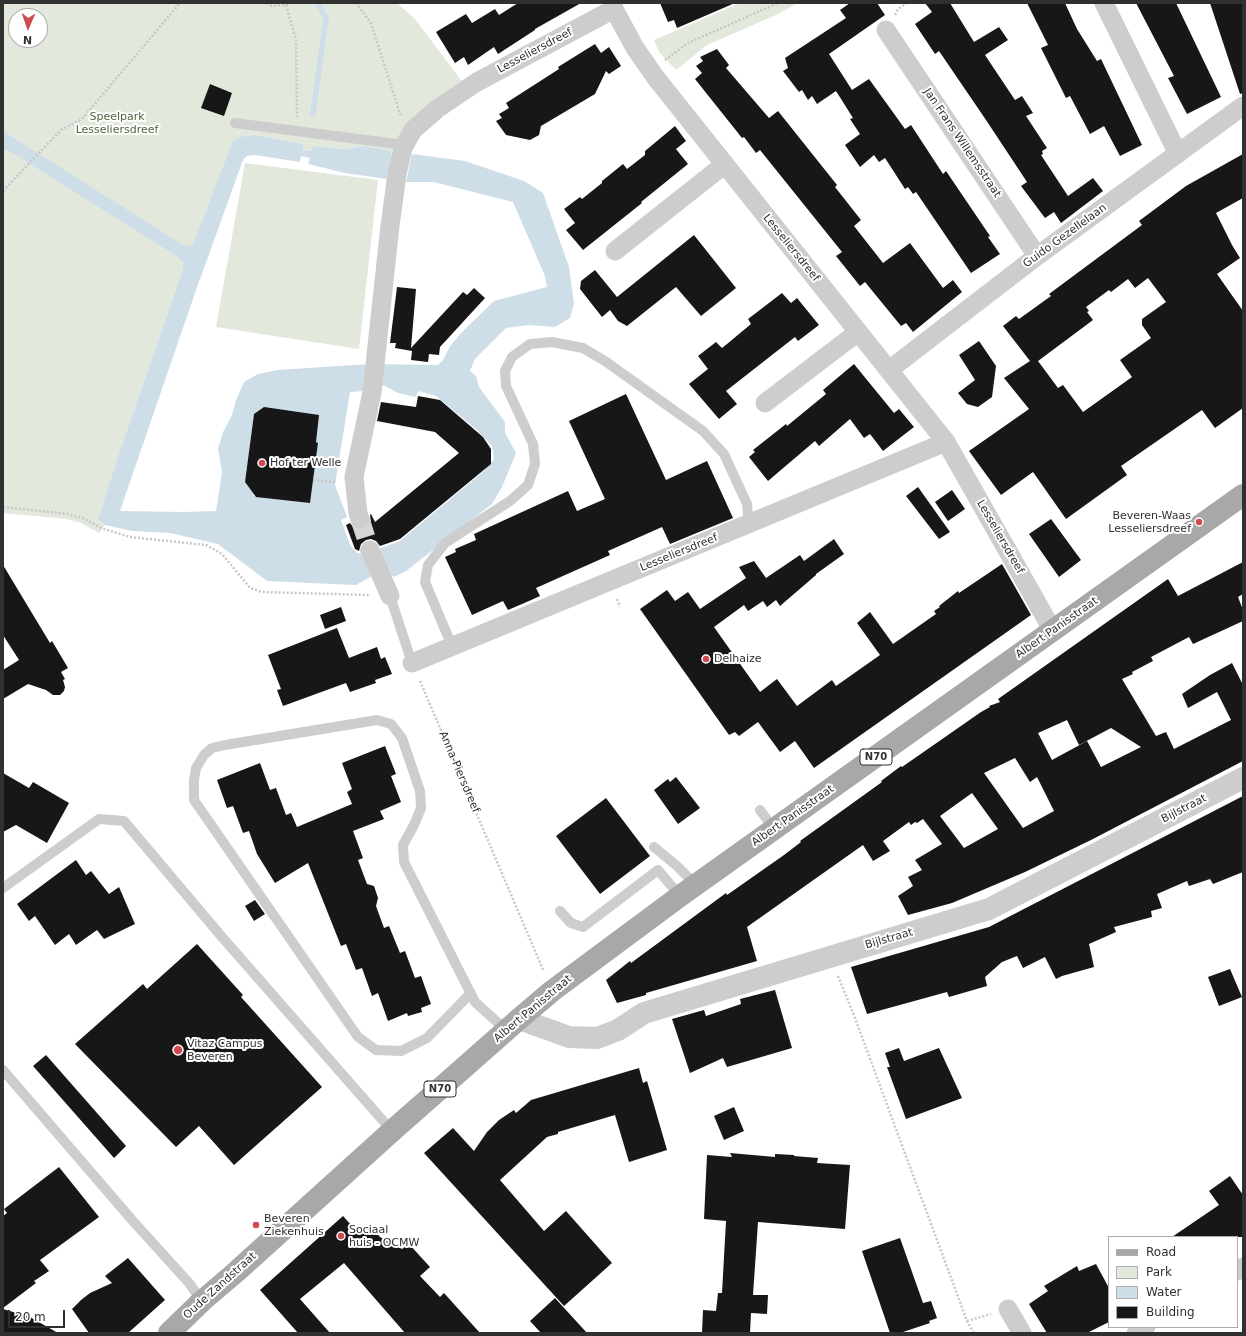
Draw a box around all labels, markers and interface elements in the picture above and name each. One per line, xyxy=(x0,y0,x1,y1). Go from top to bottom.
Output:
north arrow xyxy=(8,8,48,48)
street label: Lesseliersdreef xyxy=(495,26,575,76)
text: N xyxy=(23,33,32,46)
street label: Jan Frans Willemsstraat xyxy=(921,86,1003,200)
park label: Speelpark Lesseliersdreef xyxy=(76,110,158,136)
street label: Guido Gezellelaan xyxy=(1021,201,1109,271)
street label: Lesseliersdreef xyxy=(760,212,822,284)
place label: Hof ter Welle xyxy=(270,456,341,470)
marker: Hof ter Welle xyxy=(257,458,267,468)
street label: Lesseliersdreef xyxy=(974,498,1026,576)
place label: Beveren-Waas Lesseliersdreef xyxy=(1108,509,1191,535)
marker: Beveren-Waas Lesseliersdreef xyxy=(1194,517,1204,527)
street label: Lesseliersdreef xyxy=(638,531,720,575)
street label: Albert Panisstraat xyxy=(1013,595,1101,661)
place label: Delhaize xyxy=(714,652,762,666)
marker: Delhaize xyxy=(701,654,711,664)
street label: Anna-Piersdreef xyxy=(436,729,482,815)
road number: N70 xyxy=(860,749,892,765)
street label: Albert Panisstraat xyxy=(749,783,837,849)
street label: Bijlstraat xyxy=(1159,792,1209,826)
street label: Bijlstraat xyxy=(864,926,914,952)
street label: Albert Panisstraat xyxy=(491,973,575,1045)
place label: Vitaz Campus Beveren xyxy=(187,1037,262,1063)
marker: Vitaz Campus Beveren xyxy=(172,1044,184,1056)
road number: N70 xyxy=(424,1081,456,1097)
place label: Beveren Ziekenhuis xyxy=(264,1212,324,1238)
marker: Beveren Ziekenhuis xyxy=(251,1220,261,1230)
place label: Sociaal huis - OCMW xyxy=(349,1223,419,1249)
marker: Sociaal huis - OCMW xyxy=(336,1231,346,1241)
legend xyxy=(1108,1236,1238,1328)
text: Road xyxy=(1146,1245,1176,1259)
street label: Oude Zandstraat xyxy=(181,1250,259,1322)
text: Park xyxy=(1146,1265,1172,1279)
text: Water xyxy=(1146,1285,1181,1299)
scale bar xyxy=(10,1302,67,1328)
text: Building xyxy=(1146,1305,1195,1319)
text: 20 m xyxy=(15,1310,46,1324)

